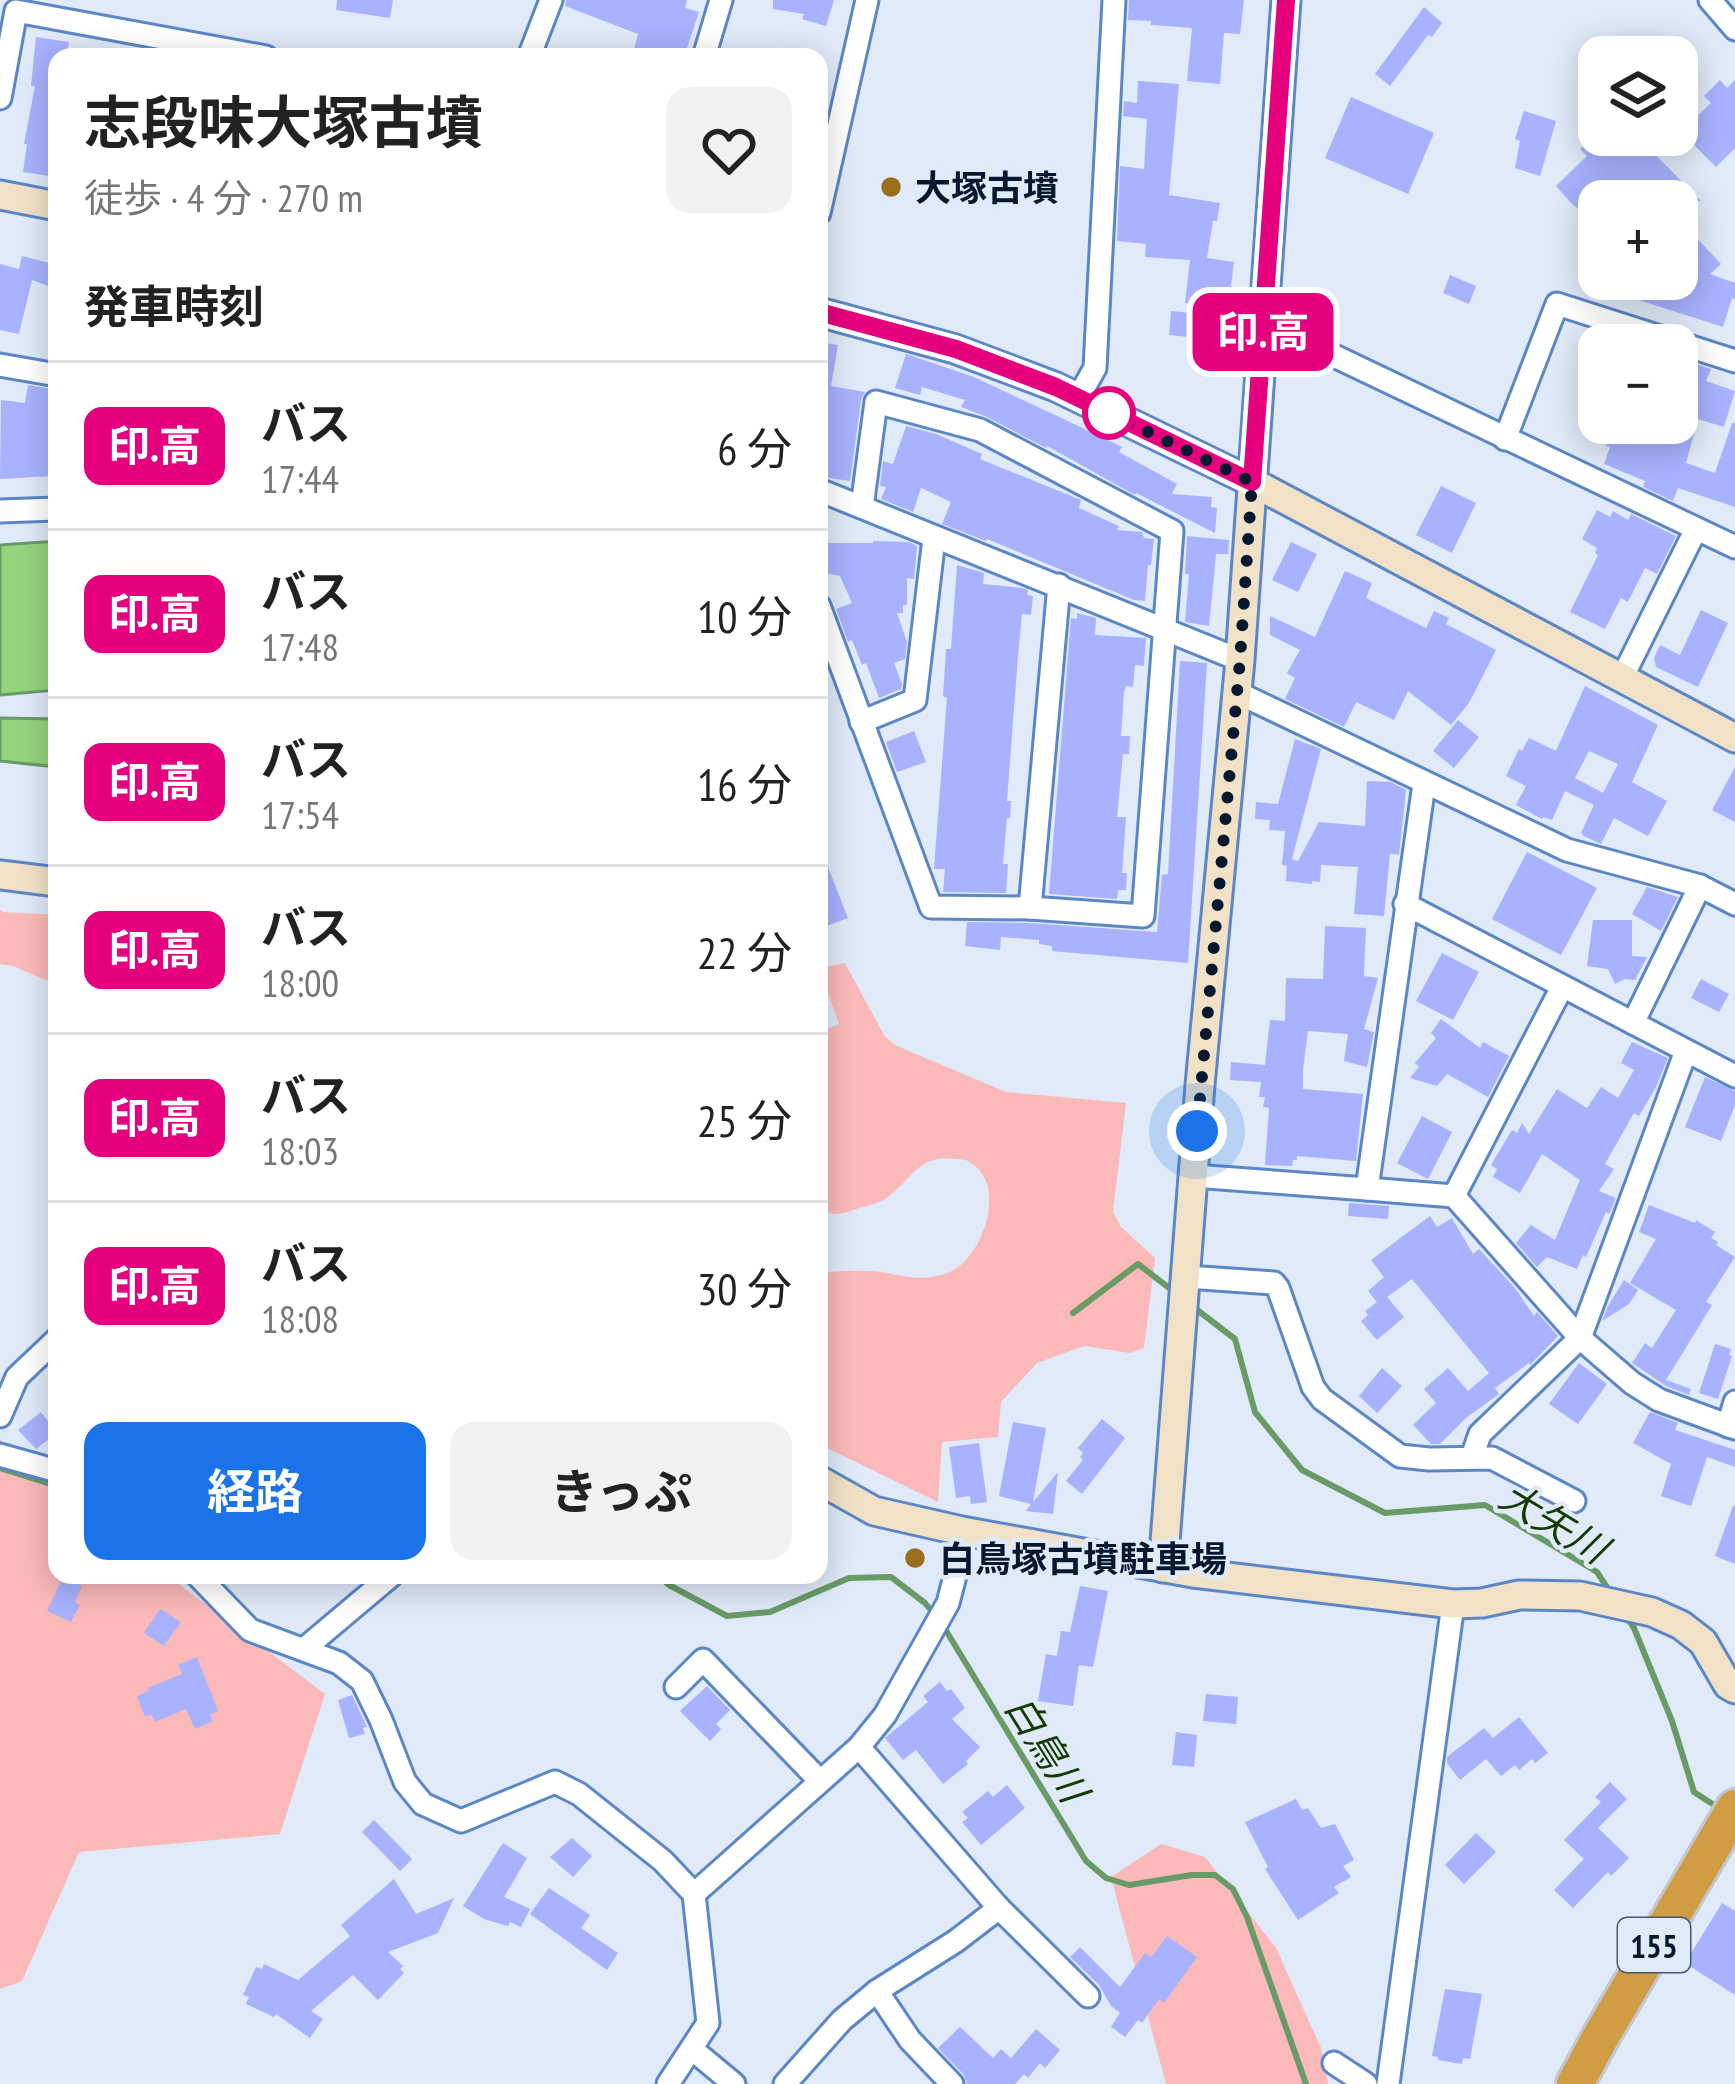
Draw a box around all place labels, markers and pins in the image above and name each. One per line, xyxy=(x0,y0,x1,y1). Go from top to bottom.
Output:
place label: 大塚古墳 xyxy=(915,164,1059,211)
marker: 大塚古墳 xyxy=(878,174,904,200)
unlabelled marker xyxy=(1084,388,1134,438)
place label: 白鳥塚古墳駐車場 xyxy=(939,1535,1227,1582)
marker: 白鳥塚古墳駐車場 xyxy=(902,1545,928,1571)

